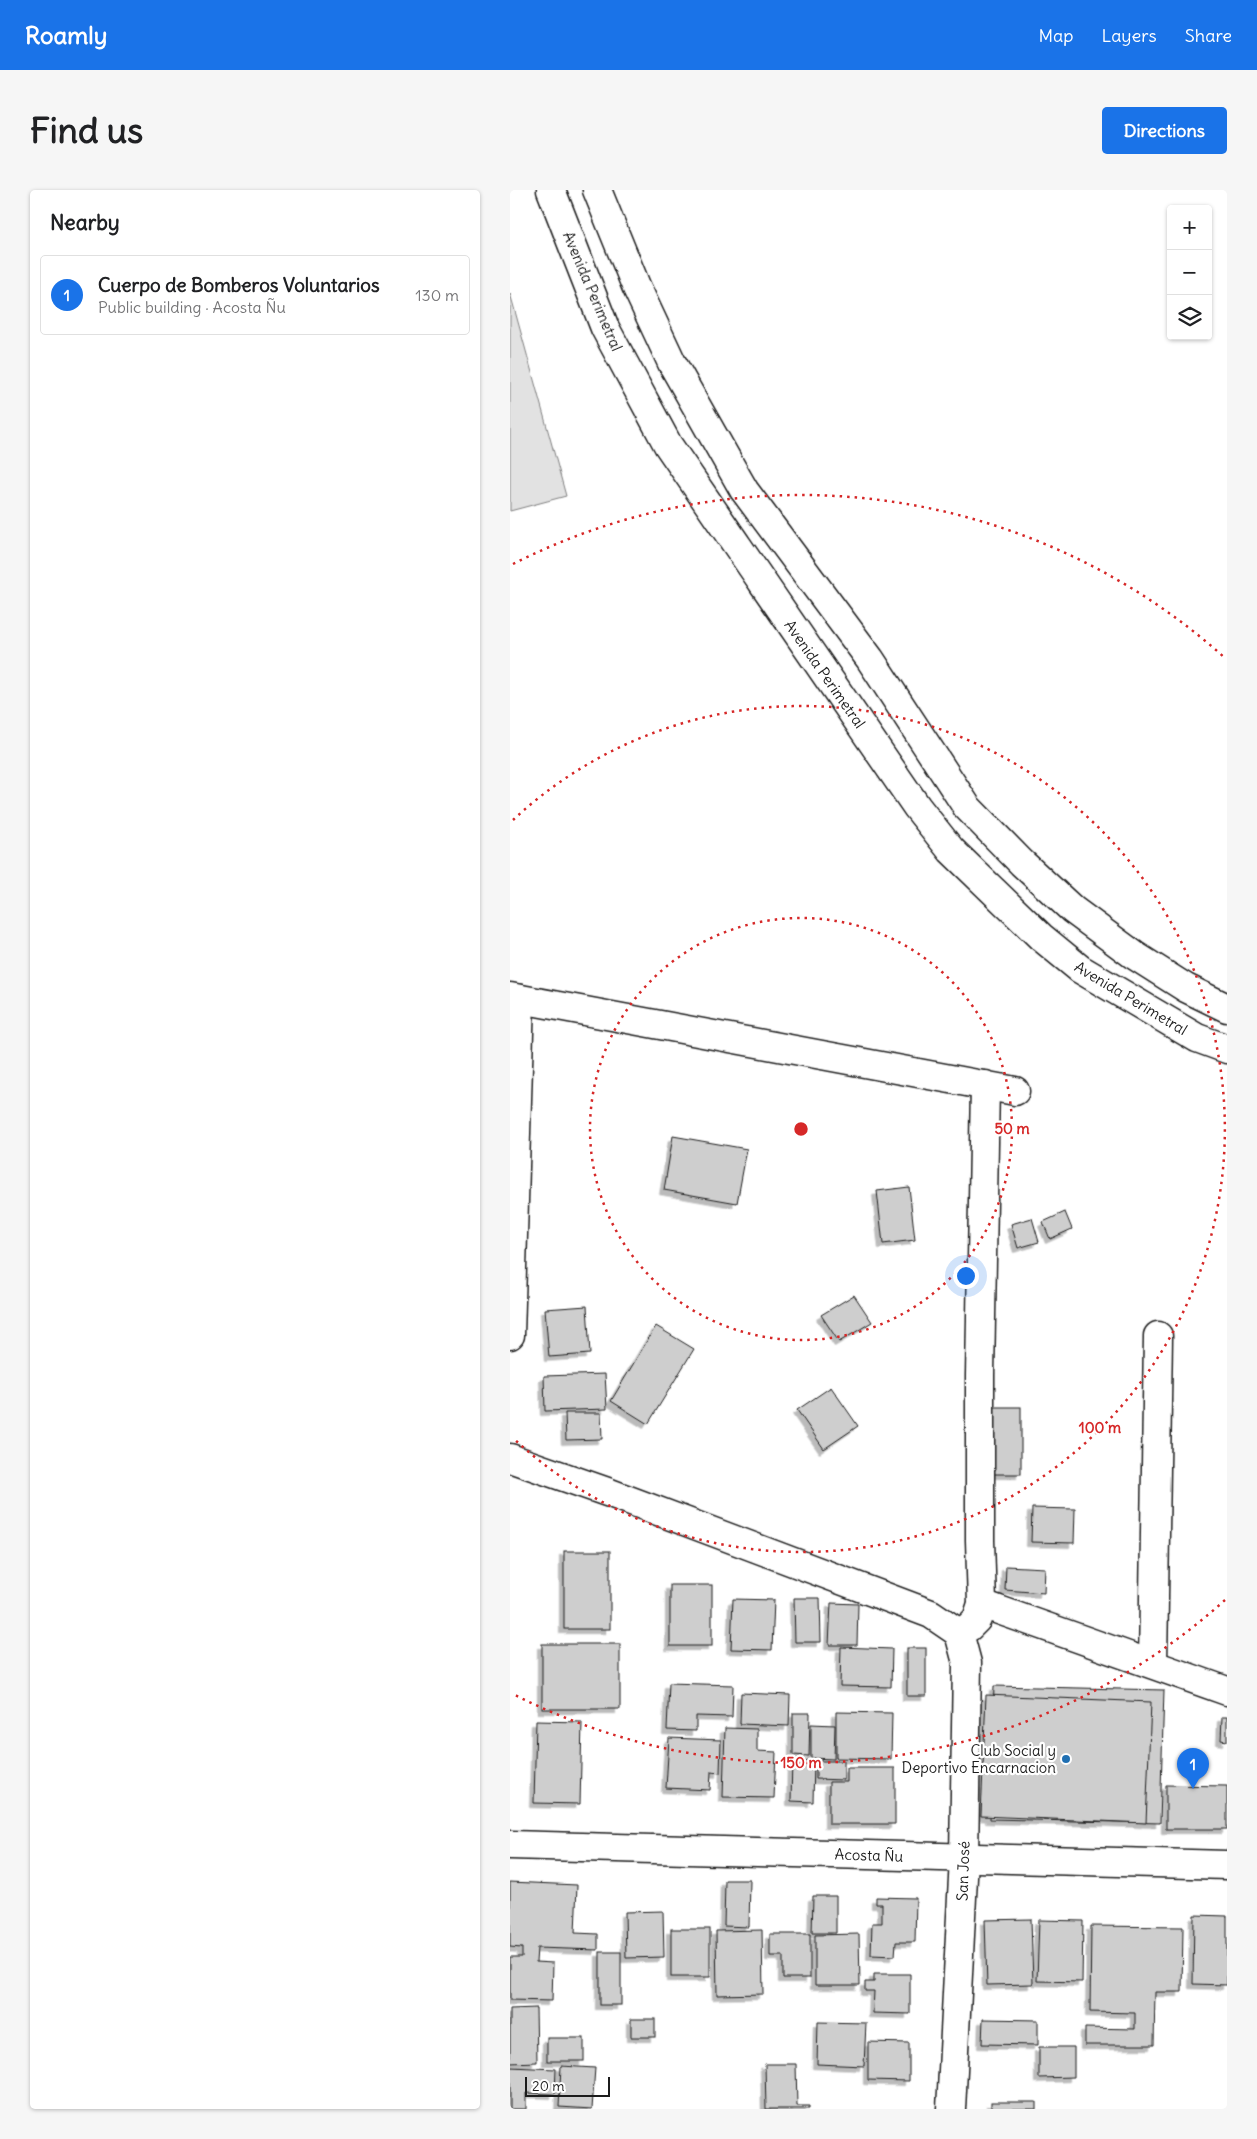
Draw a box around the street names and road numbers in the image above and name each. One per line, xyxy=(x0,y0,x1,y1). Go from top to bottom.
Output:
street label: Avenida Perimetral xyxy=(559,228,627,354)
street label: Avenida Perimetral xyxy=(780,616,870,732)
street label: Avenida Perimetral xyxy=(1071,957,1191,1039)
street label: San José xyxy=(952,1841,974,1901)
street label: Acosta Ñu xyxy=(834,1844,904,1866)

